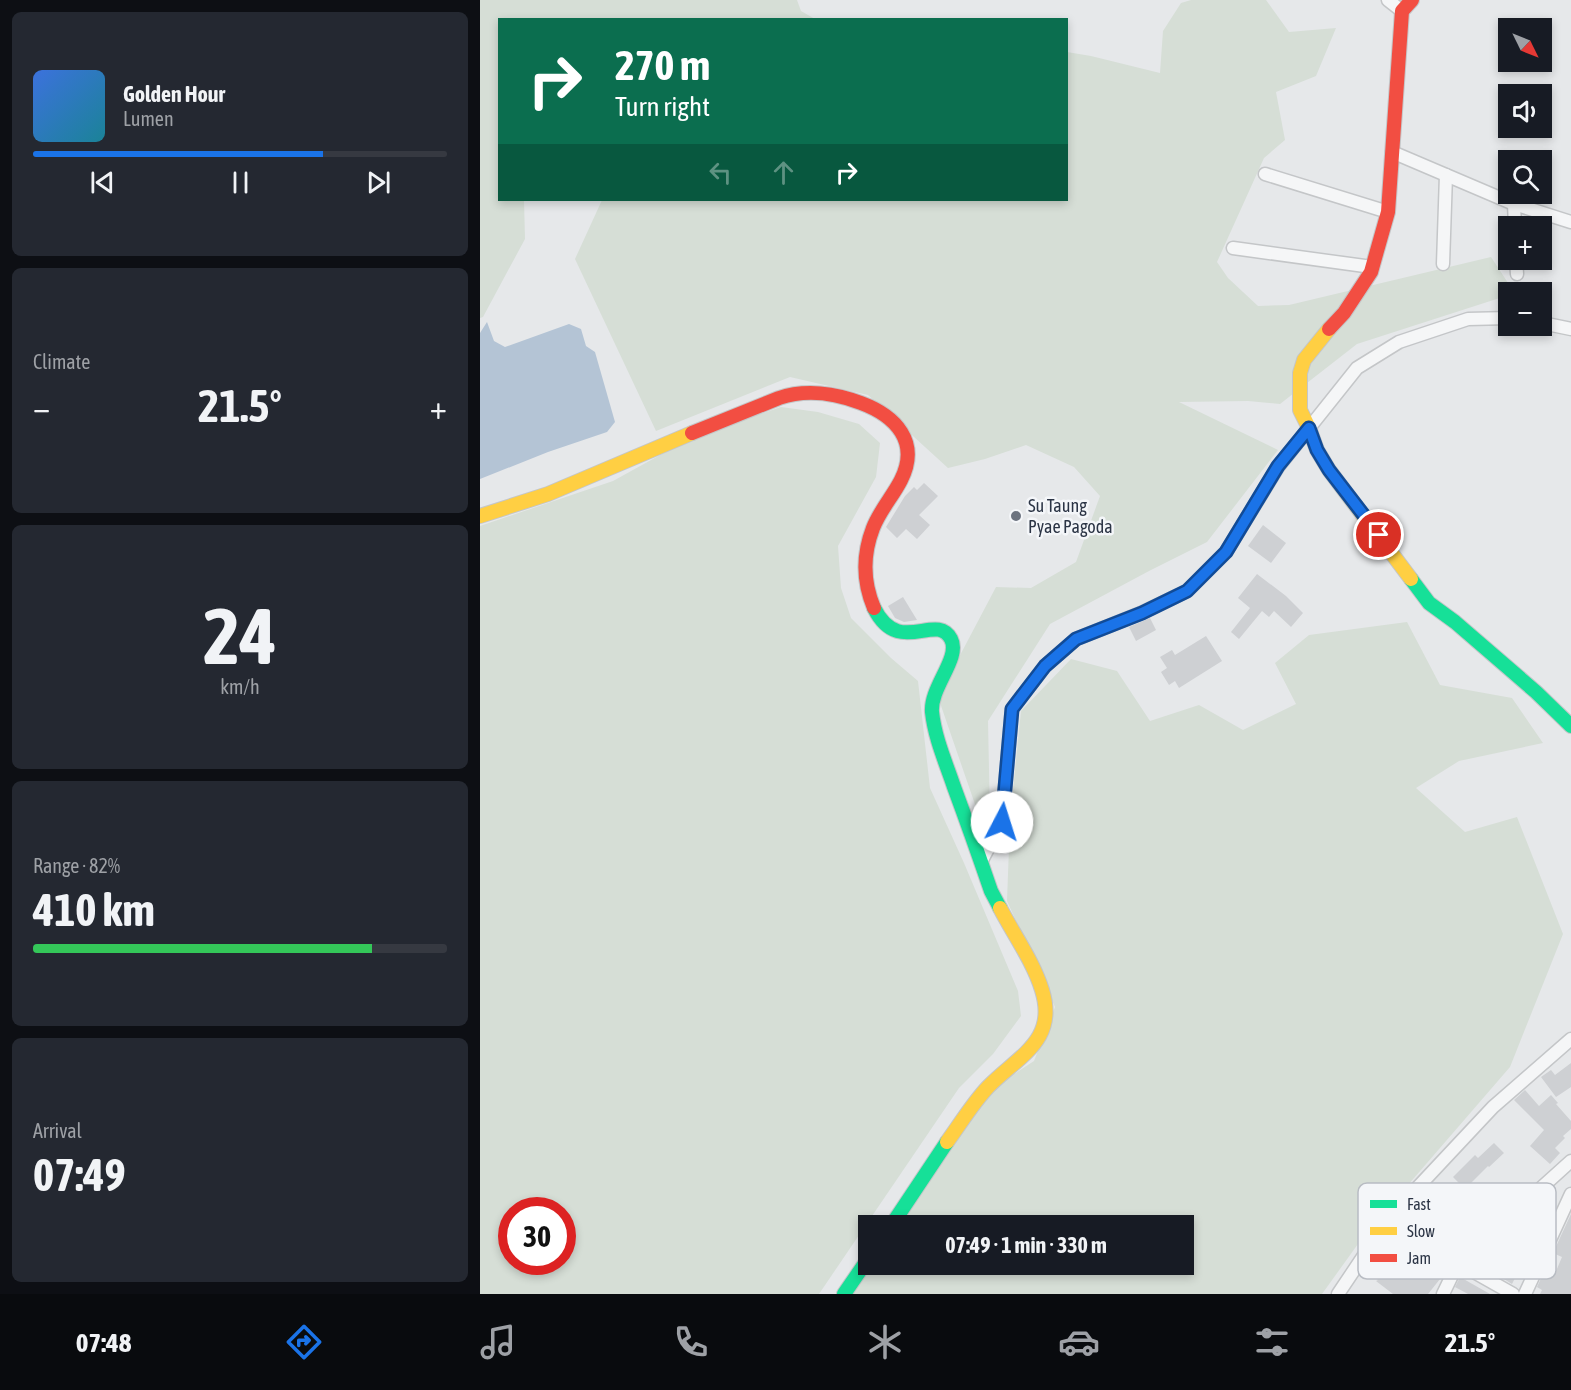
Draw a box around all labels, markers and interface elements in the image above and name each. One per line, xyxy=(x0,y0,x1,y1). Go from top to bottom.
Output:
north arrow xyxy=(1498,18,1552,72)
map controls xyxy=(1498,18,1552,336)
text: 270 m xyxy=(615,41,710,89)
icon: right xyxy=(516,42,594,120)
text: Golden Hour xyxy=(123,81,225,107)
button: sound xyxy=(1498,84,1552,138)
text: Turn right xyxy=(615,91,710,122)
text: Lumen xyxy=(123,107,174,130)
button: search xyxy=(1498,150,1552,204)
icon: left xyxy=(704,156,737,189)
icon: ahead xyxy=(767,156,800,189)
icon: right xyxy=(830,156,863,189)
icon: previous xyxy=(86,166,119,199)
icon: pause xyxy=(224,166,257,199)
icon: next xyxy=(362,166,395,199)
button: + xyxy=(1498,216,1552,270)
button: − xyxy=(1498,282,1552,336)
text: Climate xyxy=(33,350,90,373)
text: 21.5° xyxy=(198,380,282,432)
text: − xyxy=(33,388,50,426)
text: + xyxy=(430,388,447,426)
place label: Su Taung Pyae Pagoda xyxy=(1028,495,1113,537)
marker: Su Taung Pyae Pagoda xyxy=(1009,509,1023,523)
pin xyxy=(1353,509,1404,560)
icon: arrive xyxy=(1362,518,1395,551)
text: 24 xyxy=(203,591,277,681)
text: km/h xyxy=(220,675,260,698)
position arrow xyxy=(970,790,1034,854)
text: Range · 82% xyxy=(33,854,120,877)
text: 410 km xyxy=(33,884,155,936)
text: Arrival xyxy=(33,1119,82,1142)
text: 07:49 xyxy=(33,1149,126,1201)
legend xyxy=(1358,1183,1556,1279)
text: Fast xyxy=(1407,1195,1431,1213)
speed limit sign: 30 xyxy=(498,1197,576,1275)
text: Slow xyxy=(1407,1222,1435,1240)
text: 07:49 · 1 min · 330 m xyxy=(945,1232,1107,1258)
text: Jam xyxy=(1407,1249,1431,1267)
icon: directions xyxy=(283,1321,325,1363)
icon: music xyxy=(477,1321,519,1363)
icon: phone xyxy=(670,1321,712,1363)
icon: climate xyxy=(864,1321,906,1363)
icon: car xyxy=(1058,1321,1100,1363)
icon: filters xyxy=(1251,1321,1293,1363)
text: 07:48 xyxy=(76,1327,131,1358)
text: 21.5° xyxy=(1445,1327,1495,1358)

